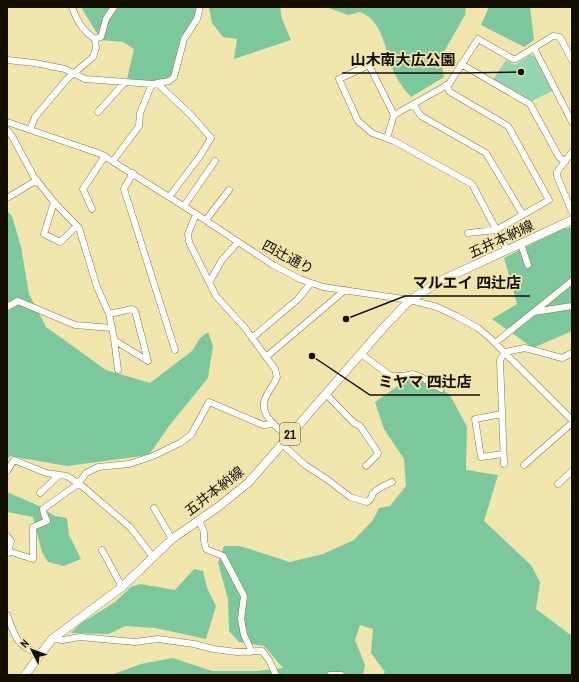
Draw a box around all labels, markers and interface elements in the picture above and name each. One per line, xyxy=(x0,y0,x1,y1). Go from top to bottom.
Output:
callout: 山木南大広公園 xyxy=(342,46,463,73)
text: 山木南大広公園 xyxy=(350,49,456,70)
street label: 五井本納線 xyxy=(465,216,537,262)
street label: 四辻通り xyxy=(259,236,317,278)
callout: マルエイ 四辻店 xyxy=(405,269,530,296)
text: マルエイ 四辻店 xyxy=(413,272,521,293)
callout: ミヤマ 四辻店 xyxy=(370,368,480,395)
text: ミヤマ 四辻店 xyxy=(378,371,472,392)
road number: 21 xyxy=(280,423,300,445)
street label: 五井本納線 xyxy=(181,462,247,520)
north arrow xyxy=(12,630,52,670)
text: N xyxy=(17,636,32,650)

